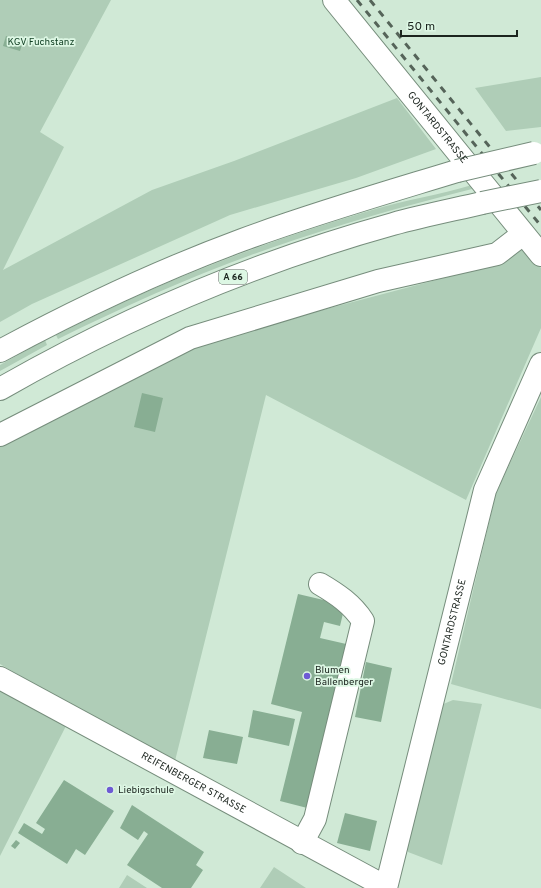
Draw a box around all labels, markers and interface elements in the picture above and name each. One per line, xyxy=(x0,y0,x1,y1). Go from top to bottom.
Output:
scale bar xyxy=(401,12,517,38)
text: 50 m xyxy=(407,19,435,35)
park label: KGV Fuchstanz xyxy=(7,36,75,49)
street label: GONTARDSTRASSE xyxy=(404,89,470,166)
road number: A 66 xyxy=(219,270,247,284)
street label: GONTARDSTRASSE xyxy=(435,578,469,667)
place label: Blumen Ballenberger xyxy=(315,664,373,689)
marker: Blumen Ballenberger xyxy=(302,671,312,681)
street label: REIFENBERGER STRASSE xyxy=(139,749,248,816)
place label: Liebigschule xyxy=(118,784,174,797)
marker: Liebigschule xyxy=(105,785,115,795)

